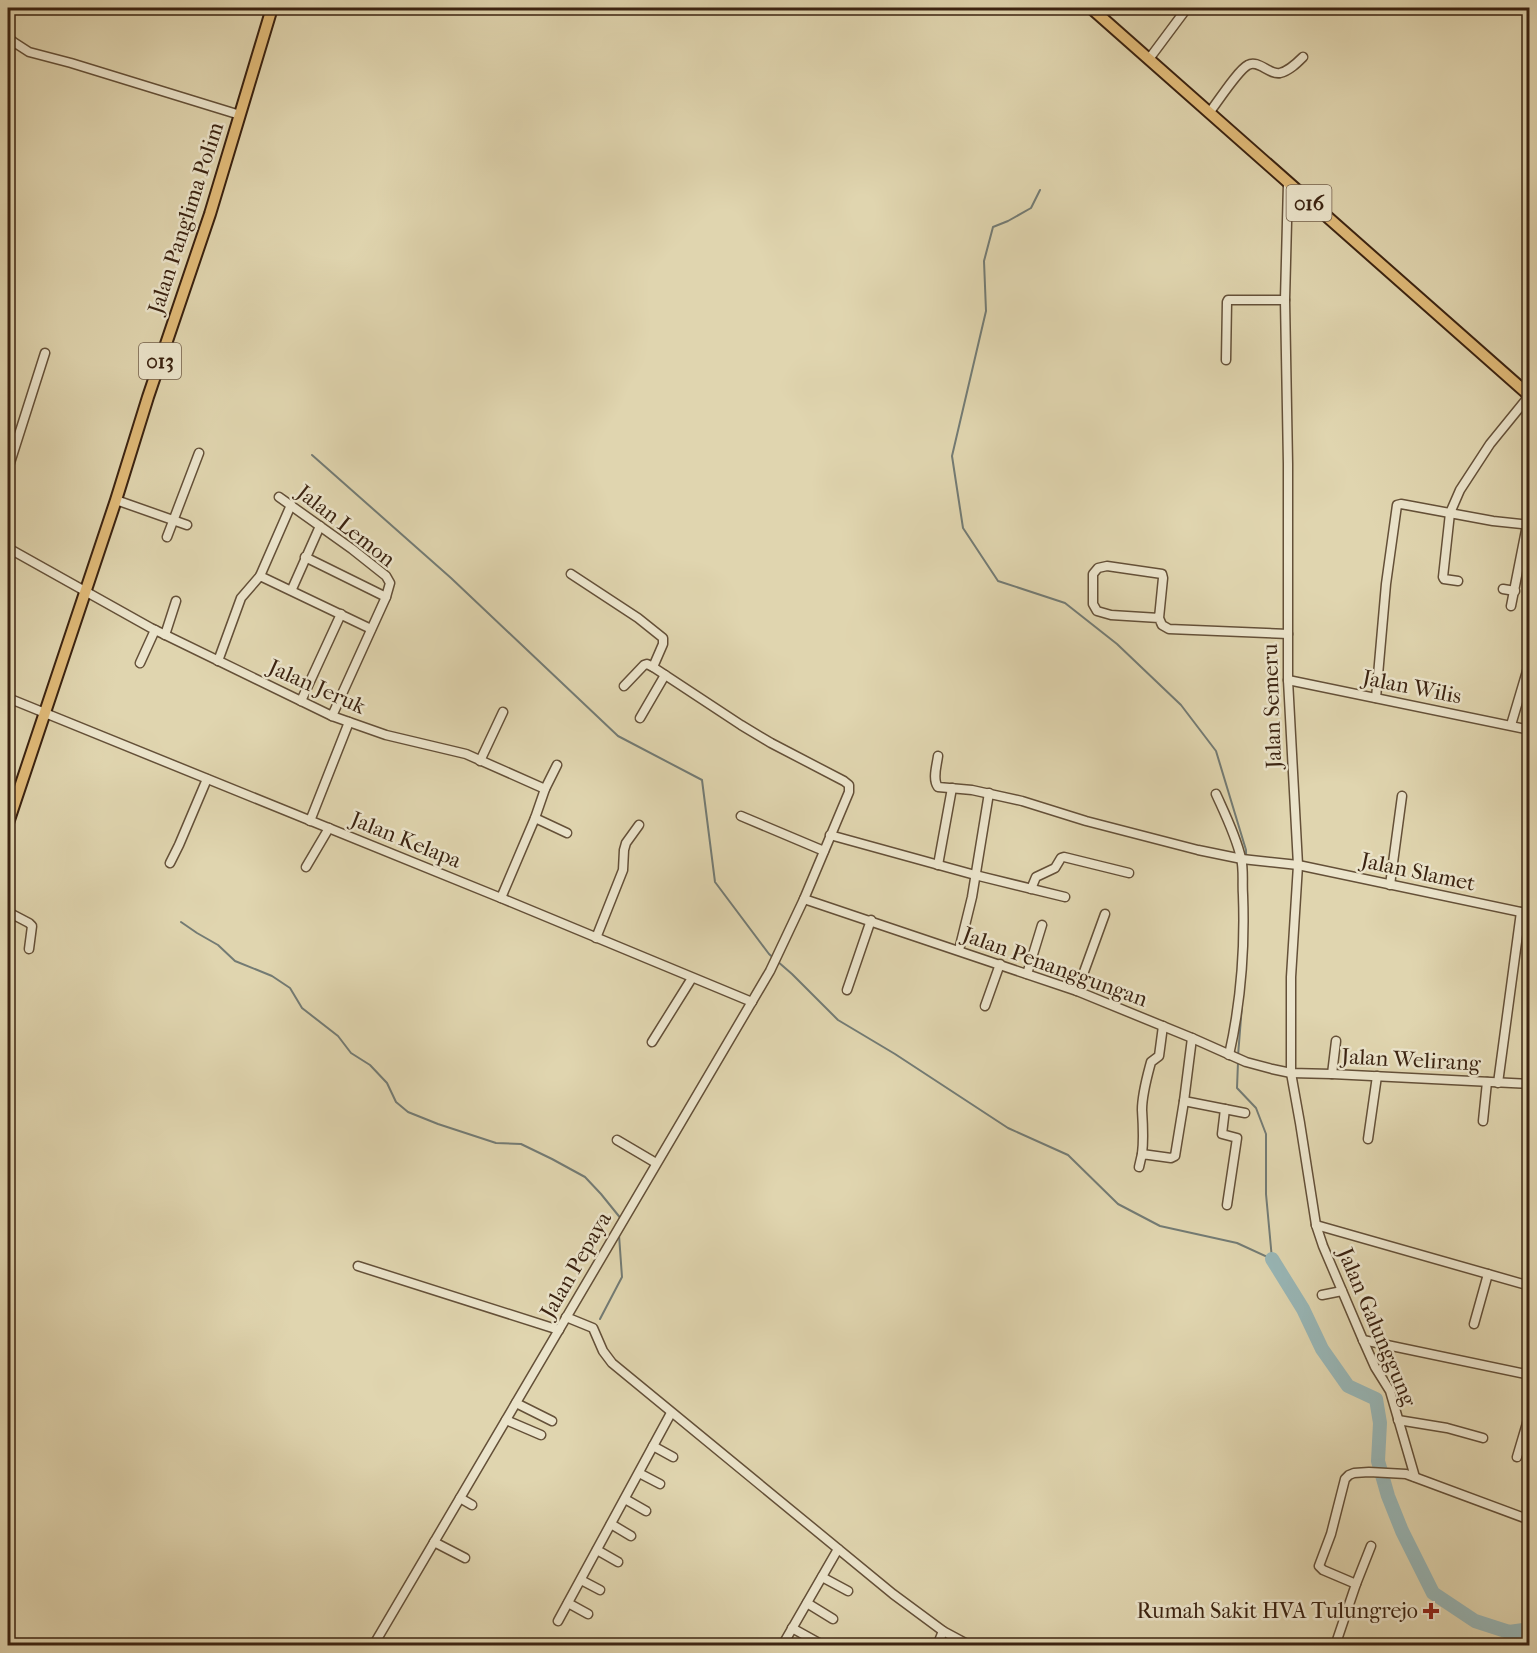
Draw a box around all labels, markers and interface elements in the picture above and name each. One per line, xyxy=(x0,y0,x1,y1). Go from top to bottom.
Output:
street label: Jalan Panglima Polim xyxy=(142,118,229,319)
road number: 016 xyxy=(1286,185,1332,221)
road number: 013 xyxy=(139,343,181,379)
street label: Jalan Lemon xyxy=(290,478,401,573)
street label: Jalan Semeru xyxy=(1257,643,1287,771)
street label: Jalan Jeruk xyxy=(263,653,370,720)
street label: Jalan Wilis xyxy=(1358,664,1464,709)
street label: Jalan Kelapa xyxy=(345,805,466,874)
street label: Jalan Slamet xyxy=(1356,847,1478,897)
street label: Jalan Penanggungan xyxy=(957,921,1151,1013)
street label: Jalan Welirang xyxy=(1339,1043,1481,1077)
street label: Jalan Pepaya xyxy=(534,1206,617,1325)
street label: Jalan Galunggung xyxy=(1331,1242,1422,1410)
place label: Rumah Sakit HVA Tulungrejo xyxy=(1137,1598,1418,1624)
marker: Rumah Sakit HVA Tulungrejo xyxy=(1422,1602,1440,1620)

